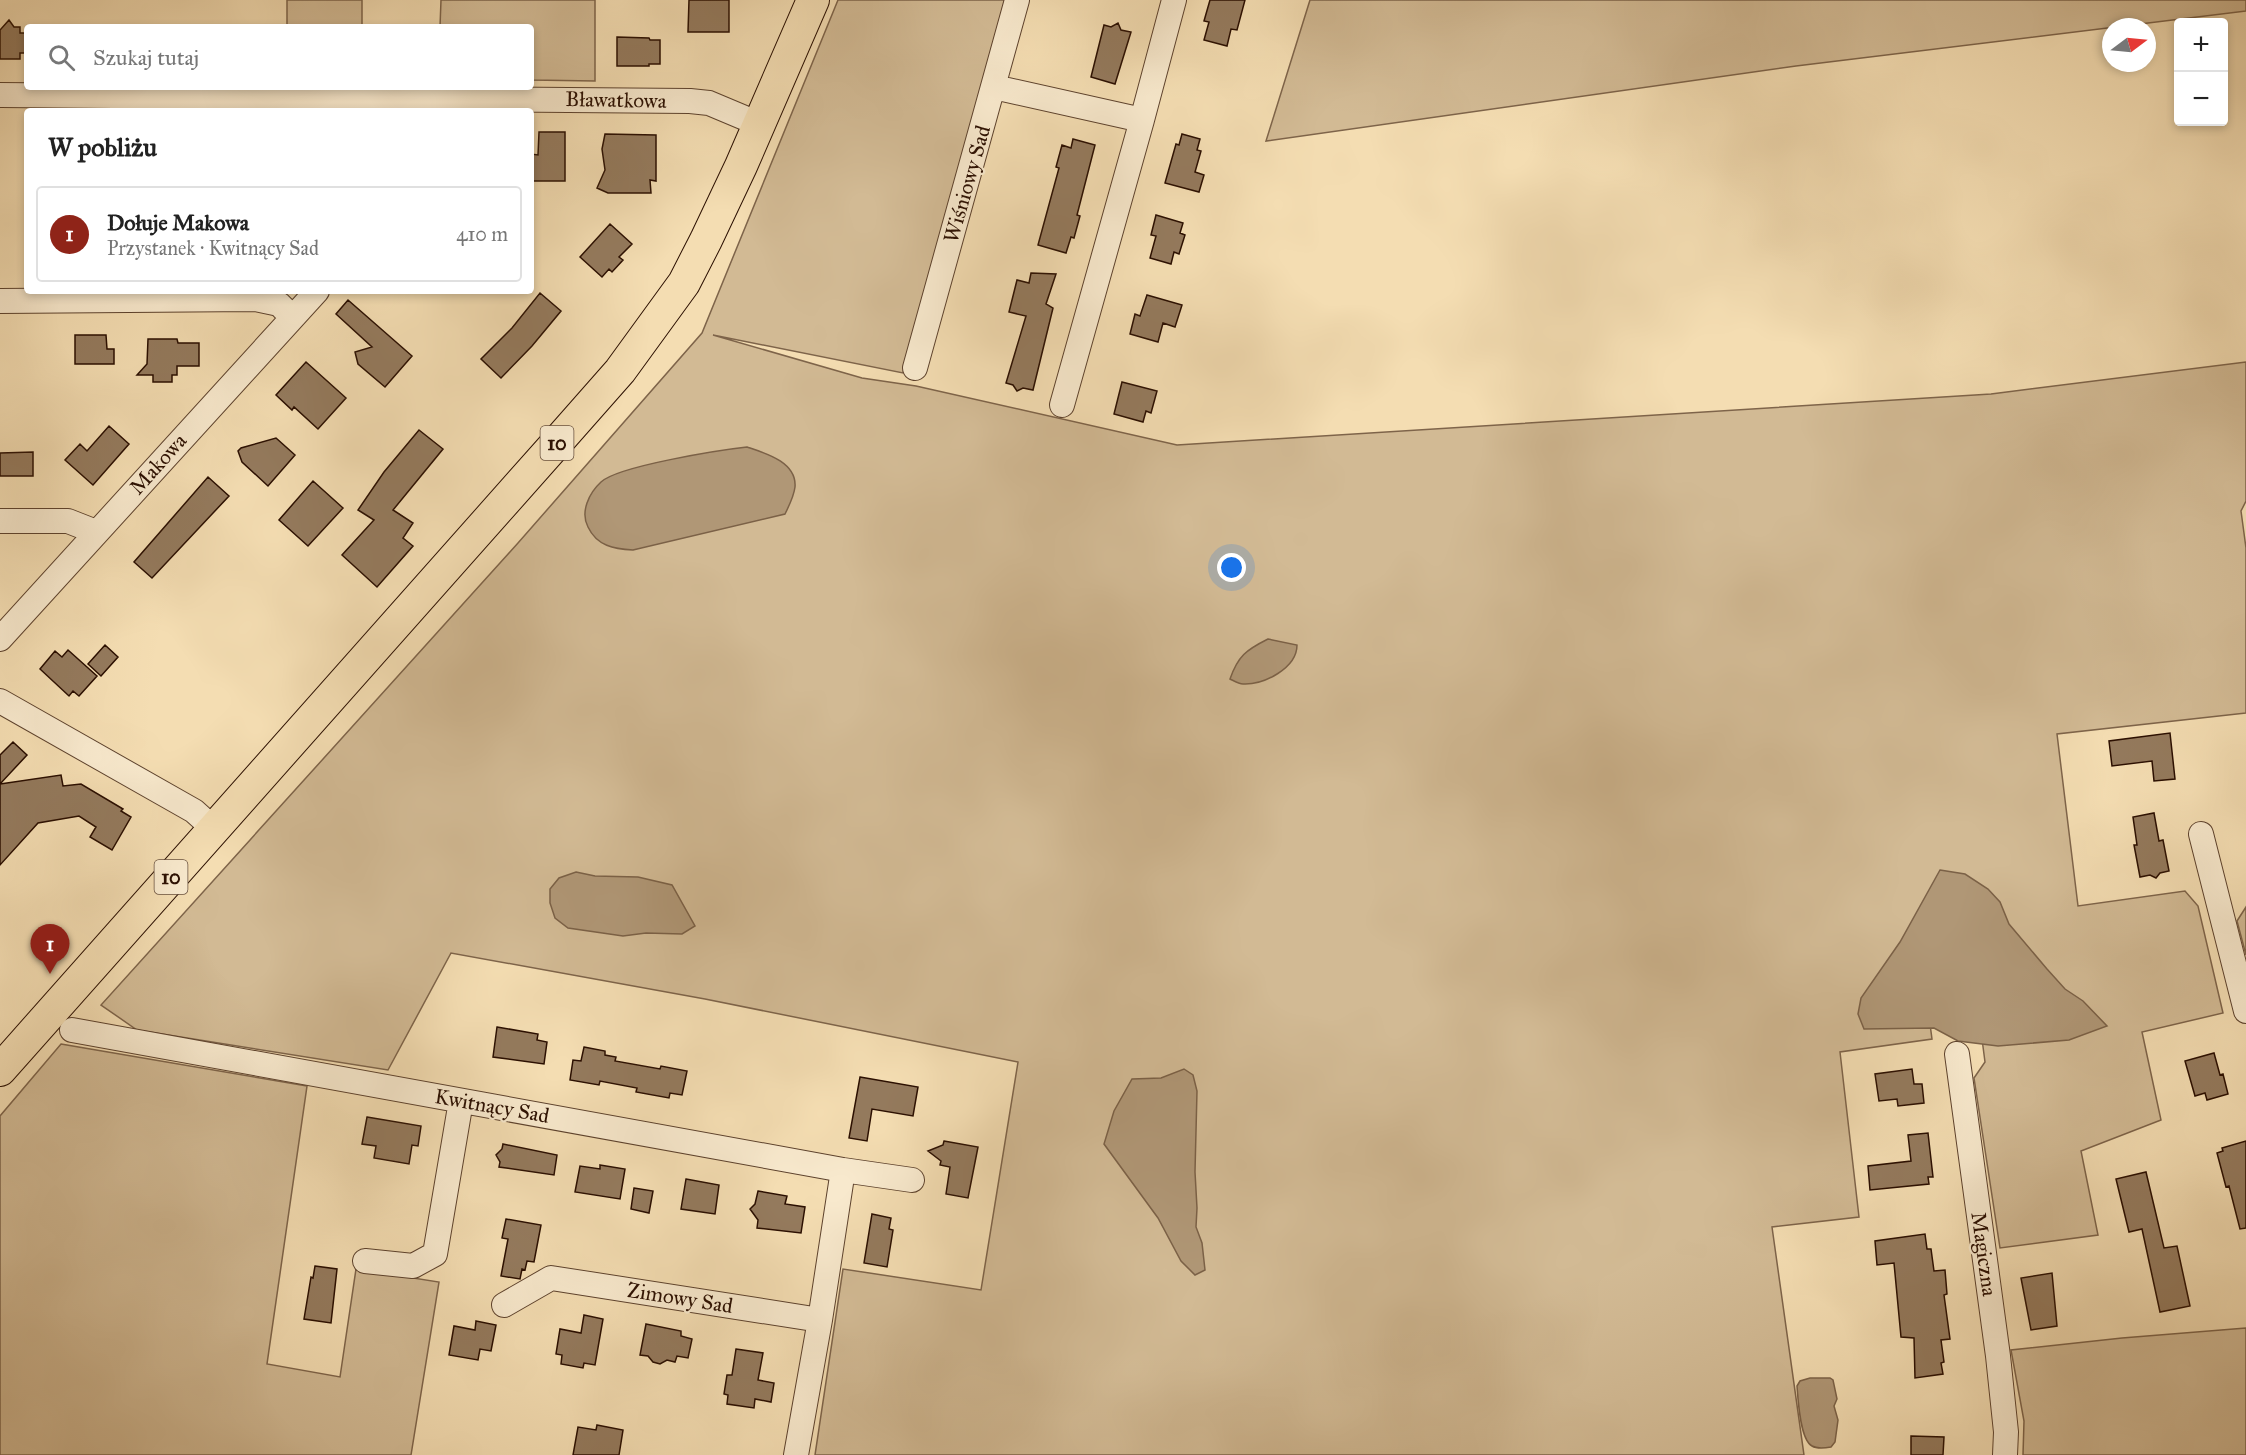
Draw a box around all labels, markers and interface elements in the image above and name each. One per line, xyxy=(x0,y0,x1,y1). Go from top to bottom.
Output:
north arrow xyxy=(2102,18,2156,72)
map controls xyxy=(2174,18,2228,126)
button: + xyxy=(2174,18,2228,72)
search box xyxy=(24,24,534,90)
icon: search xyxy=(45,41,78,74)
text: Szukaj tutaj xyxy=(93,44,199,71)
button: − xyxy=(2174,72,2228,126)
street label: Bławatkowa xyxy=(565,86,667,114)
street label: Wiśniowy Sad xyxy=(938,122,996,246)
text: W pobliżu xyxy=(48,131,157,163)
text: Dołuje Makowa xyxy=(107,209,249,236)
text: 1 xyxy=(66,222,73,246)
text: 410 m xyxy=(456,222,508,246)
text: Przystanek · Kwitnący Sad xyxy=(107,236,319,260)
road number: 10 xyxy=(540,426,574,460)
street label: Makowa xyxy=(124,428,192,500)
your location xyxy=(1217,553,1246,582)
road number: 10 xyxy=(154,860,188,894)
pin: 1 xyxy=(31,924,70,974)
street label: Kwitnący Sad xyxy=(433,1083,552,1129)
street label: Magiczna xyxy=(1965,1210,2003,1298)
street label: Zimowy Sad xyxy=(625,1277,735,1319)

